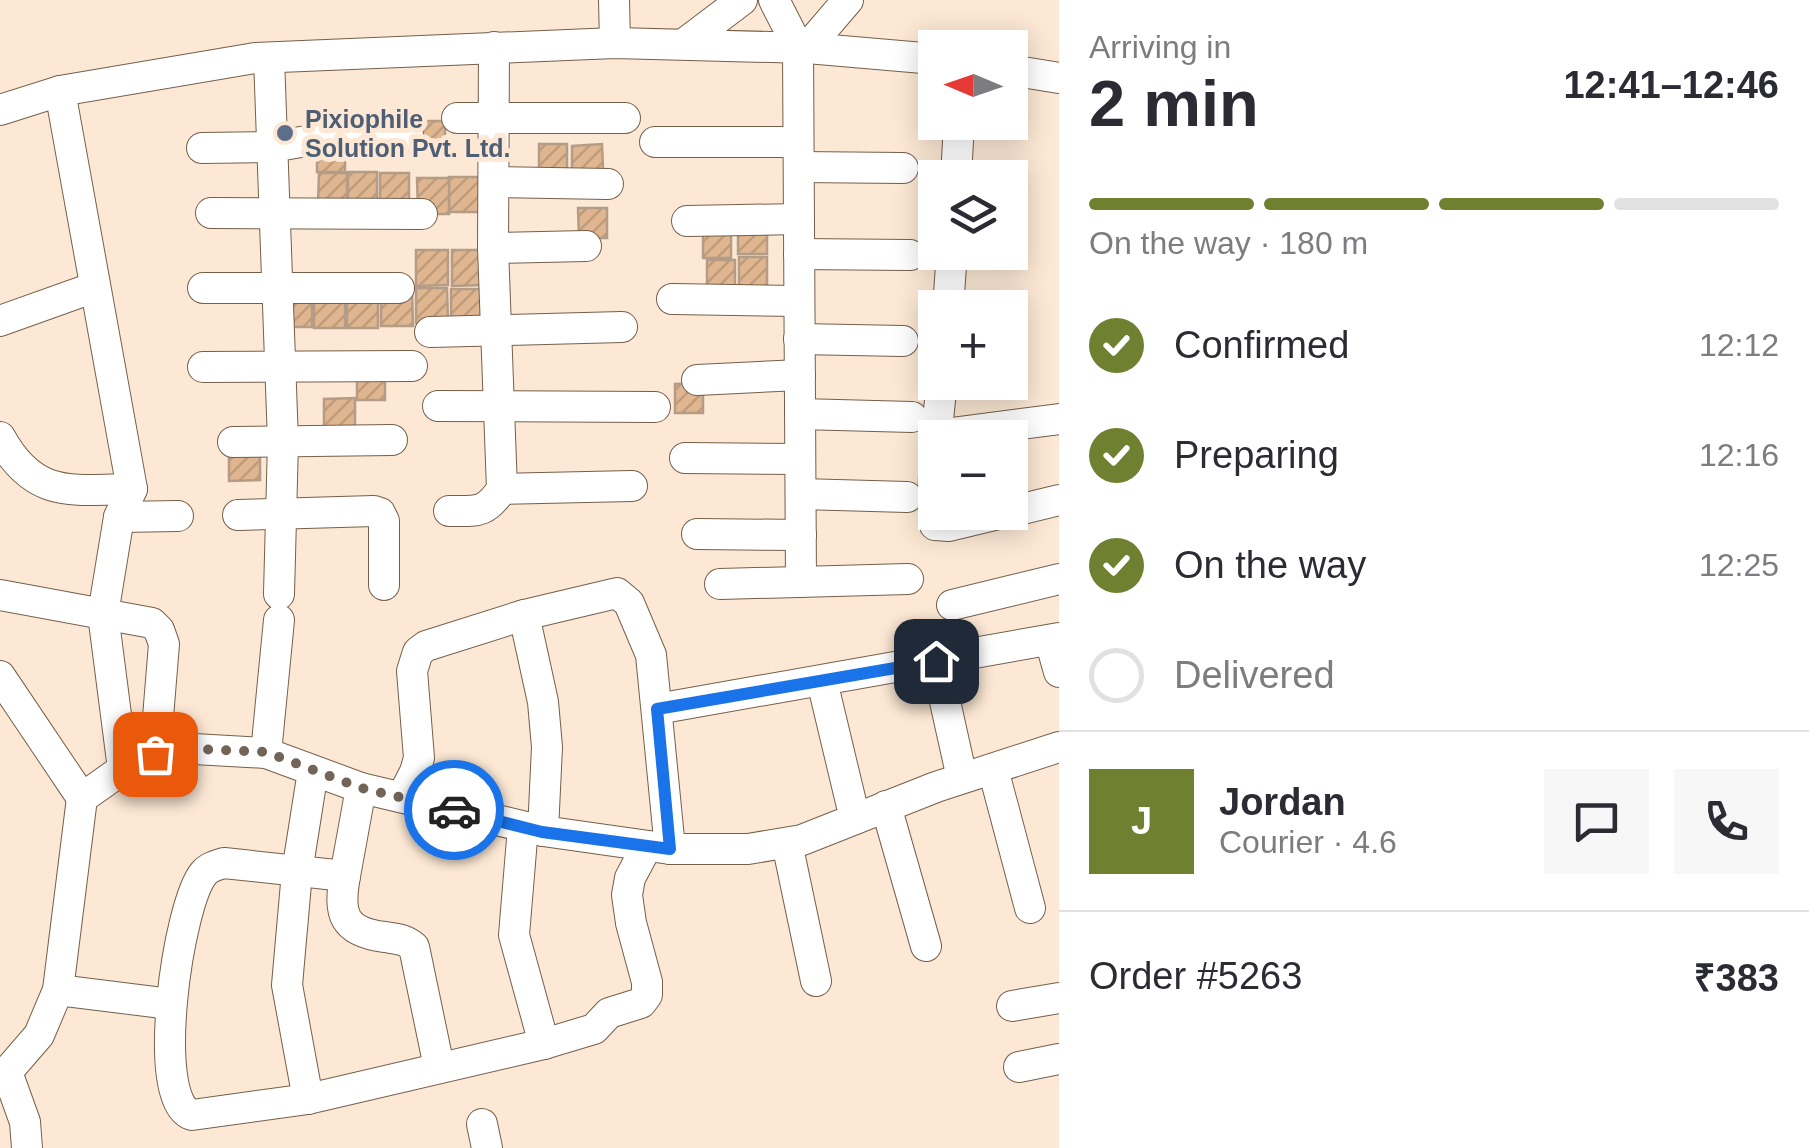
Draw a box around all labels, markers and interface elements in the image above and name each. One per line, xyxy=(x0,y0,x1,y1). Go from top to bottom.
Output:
text: Arriving in xyxy=(1089,29,1231,65)
north arrow xyxy=(918,30,1028,140)
map controls xyxy=(918,30,1028,530)
text: 12:41–12:46 xyxy=(1563,64,1779,106)
text: 2 min xyxy=(1089,67,1259,140)
place label: Pixiophile Solution Pvt. Ltd. xyxy=(305,105,511,162)
marker: Pixiophile Solution Pvt. Ltd. xyxy=(274,122,296,144)
button: layers xyxy=(918,160,1028,270)
text: On the way · 180 m xyxy=(1089,225,1368,261)
button: + xyxy=(918,290,1028,400)
icon: check xyxy=(1089,318,1144,373)
text: Confirmed xyxy=(1174,324,1349,366)
text: 12:12 xyxy=(1699,327,1779,363)
button: − xyxy=(918,420,1028,530)
icon: check xyxy=(1089,428,1144,483)
text: Preparing xyxy=(1174,434,1339,476)
text: 12:16 xyxy=(1699,437,1779,473)
icon: check xyxy=(1089,538,1144,593)
text: On the way xyxy=(1174,544,1366,586)
text: 12:25 xyxy=(1699,547,1779,583)
pin xyxy=(894,619,979,704)
icon: home xyxy=(909,634,964,689)
text: Delivered xyxy=(1174,654,1335,696)
pin xyxy=(113,712,198,797)
icon: bag xyxy=(128,727,183,782)
courier xyxy=(404,760,504,860)
button: chat xyxy=(1544,769,1649,874)
button: phone xyxy=(1674,769,1779,874)
text: Jordan xyxy=(1219,781,1346,823)
icon: car xyxy=(427,783,482,838)
text: J xyxy=(1131,800,1152,842)
text: Courier · 4.6 xyxy=(1219,824,1397,860)
text: Order #5263 xyxy=(1089,955,1302,997)
text: ₹383 xyxy=(1694,957,1779,999)

